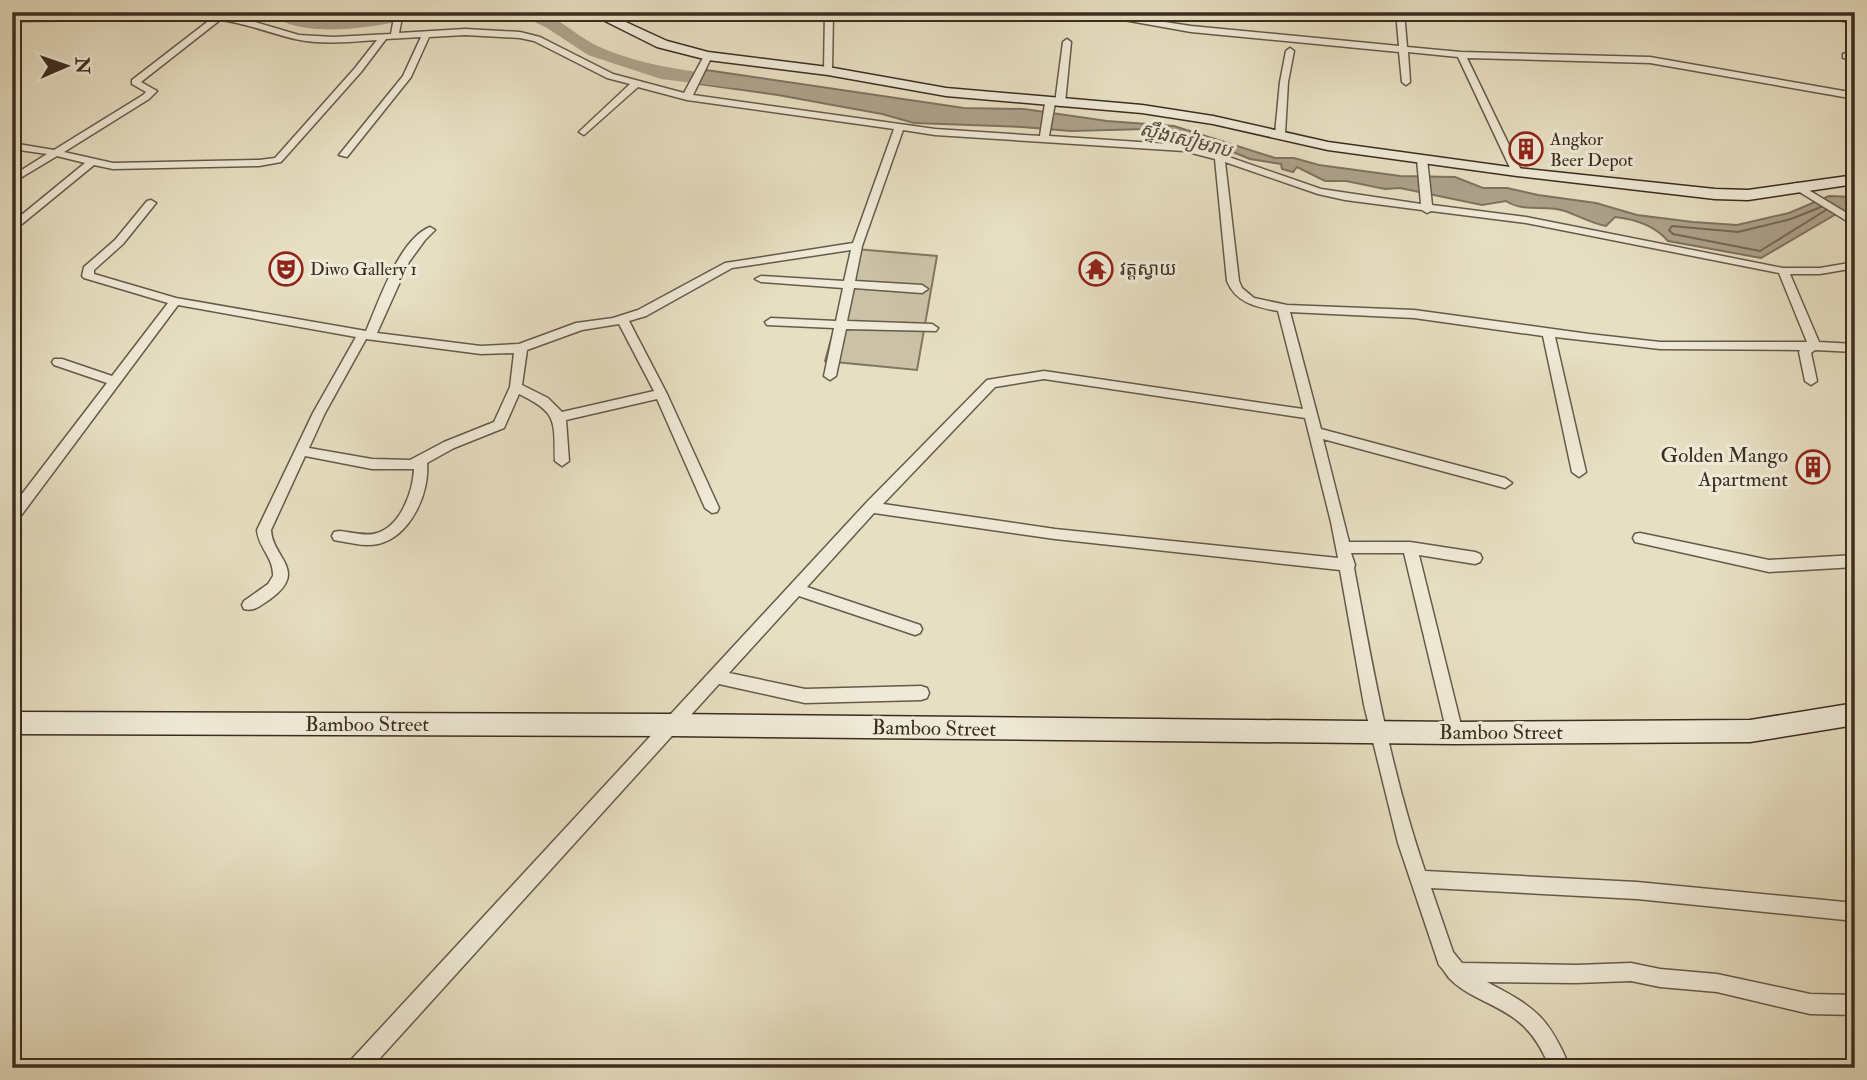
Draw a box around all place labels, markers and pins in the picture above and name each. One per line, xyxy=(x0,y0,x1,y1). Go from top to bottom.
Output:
place label: Angkor Beer Depot xyxy=(1549,128,1633,172)
building icon: Angkor Beer Depot xyxy=(1507,130,1545,168)
theatre icon: Diwo Gallery 1 xyxy=(267,250,305,288)
temple icon: វត្តស្វាយ xyxy=(1077,250,1115,288)
place label: Diwo Gallery 1 xyxy=(310,258,417,281)
place label: វត្តស្វាយ xyxy=(1120,258,1176,281)
place label: Golden Mango Apartment xyxy=(1661,442,1788,493)
building icon: Golden Mango Apartment xyxy=(1794,448,1832,486)

